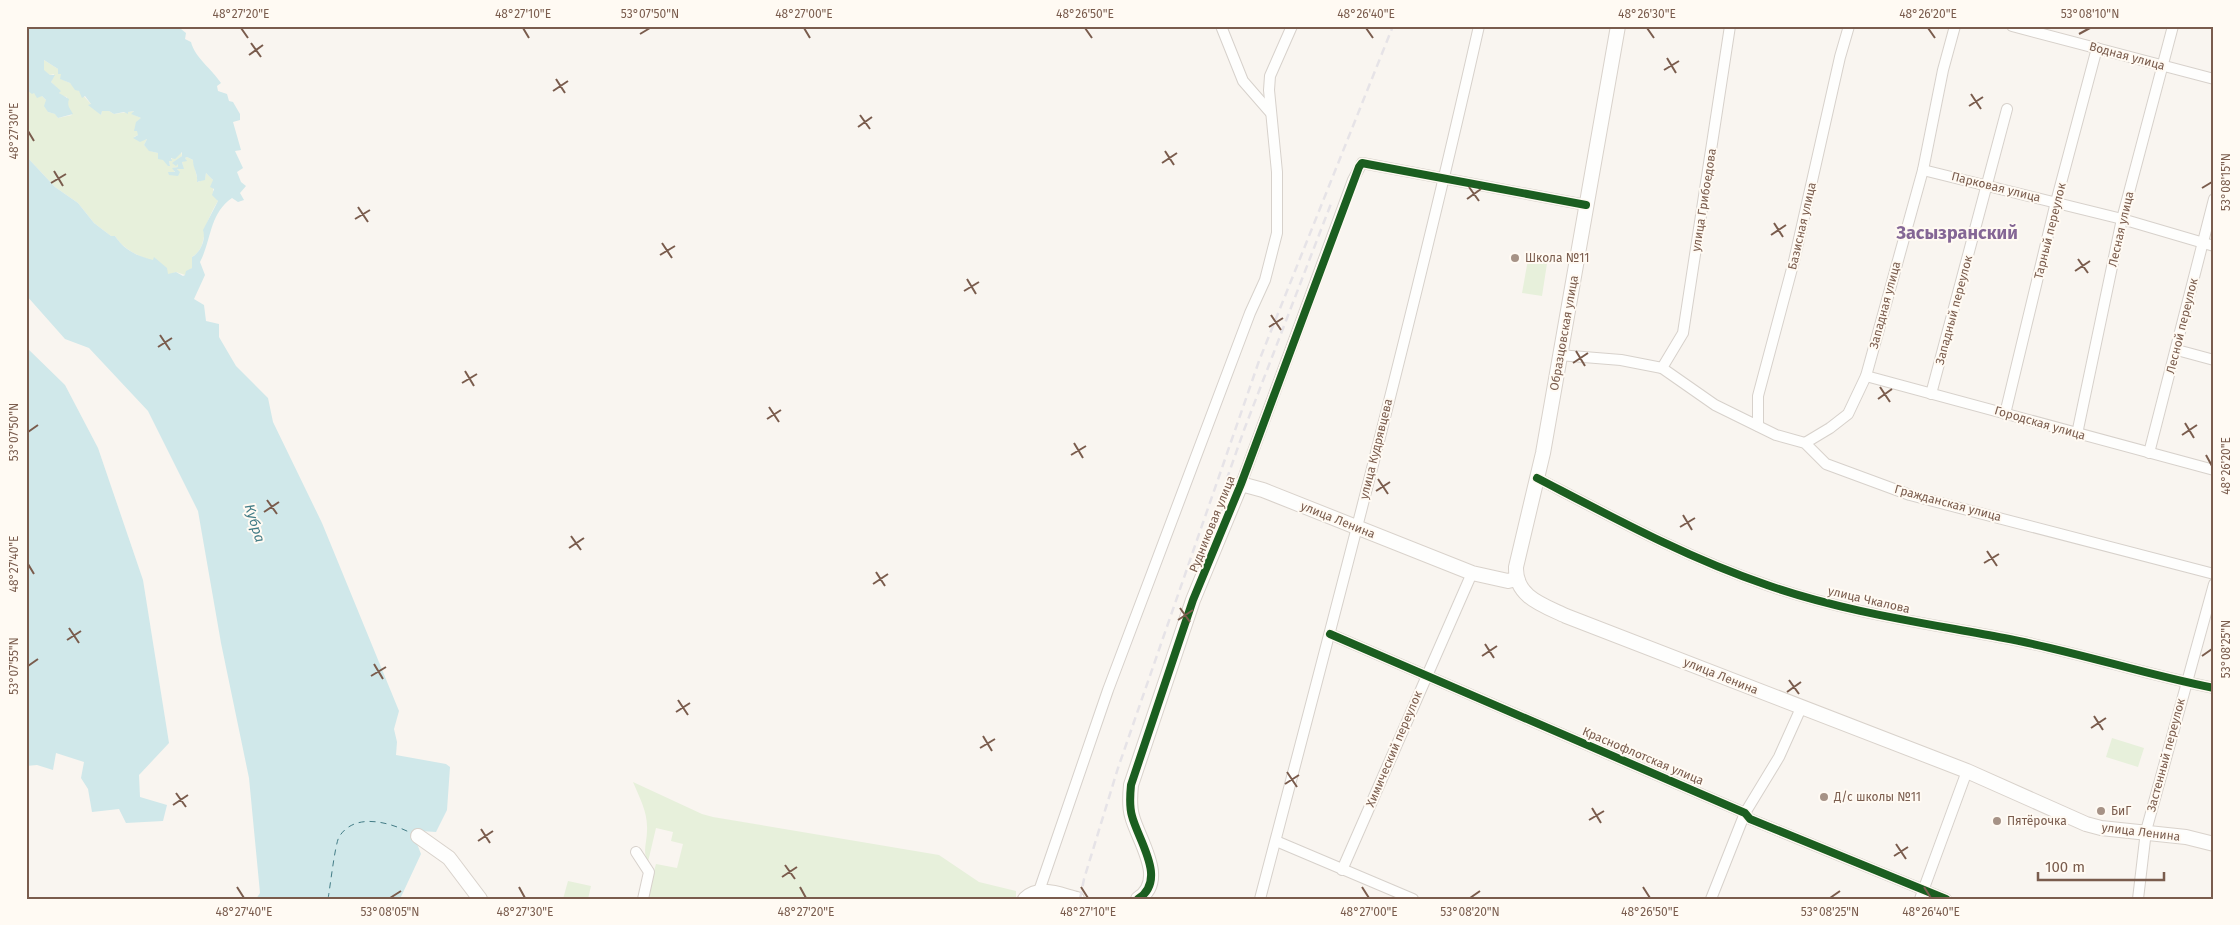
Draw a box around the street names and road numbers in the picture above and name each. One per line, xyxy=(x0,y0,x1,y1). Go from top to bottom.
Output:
street label: Водная улица xyxy=(2088,39,2166,73)
street label: улица Грибоедова xyxy=(1689,147,1719,253)
street label: Парковая улица xyxy=(1950,169,2042,205)
street label: Базисная улица xyxy=(1785,181,1819,271)
street label: Тарный переулок xyxy=(2031,181,2069,281)
street label: Лесная улица xyxy=(2106,190,2136,268)
street label: Западный переулок xyxy=(1933,253,1976,366)
street label: Западная улица xyxy=(1867,260,1903,350)
street label: Образцовская улица xyxy=(1547,274,1581,392)
street label: Лесной переулок xyxy=(2163,276,2201,375)
street label: улица Кудрявцева xyxy=(1357,397,1395,501)
street label: Городская улица xyxy=(1993,403,2087,443)
street label: Рудниковая улица xyxy=(1186,474,1238,574)
street label: Гражданская улица xyxy=(1893,482,2003,524)
street label: улица Ленина xyxy=(1299,499,1377,541)
street label: улица Чкалова xyxy=(1827,584,1911,616)
street label: улица Ленина xyxy=(1682,655,1760,697)
street label: Химический переулок xyxy=(1363,688,1425,809)
street label: Застенный переулок xyxy=(2144,696,2188,813)
street label: Краснофлотская улица xyxy=(1580,724,1706,788)
street label: улица Ленина xyxy=(2101,820,2181,844)

